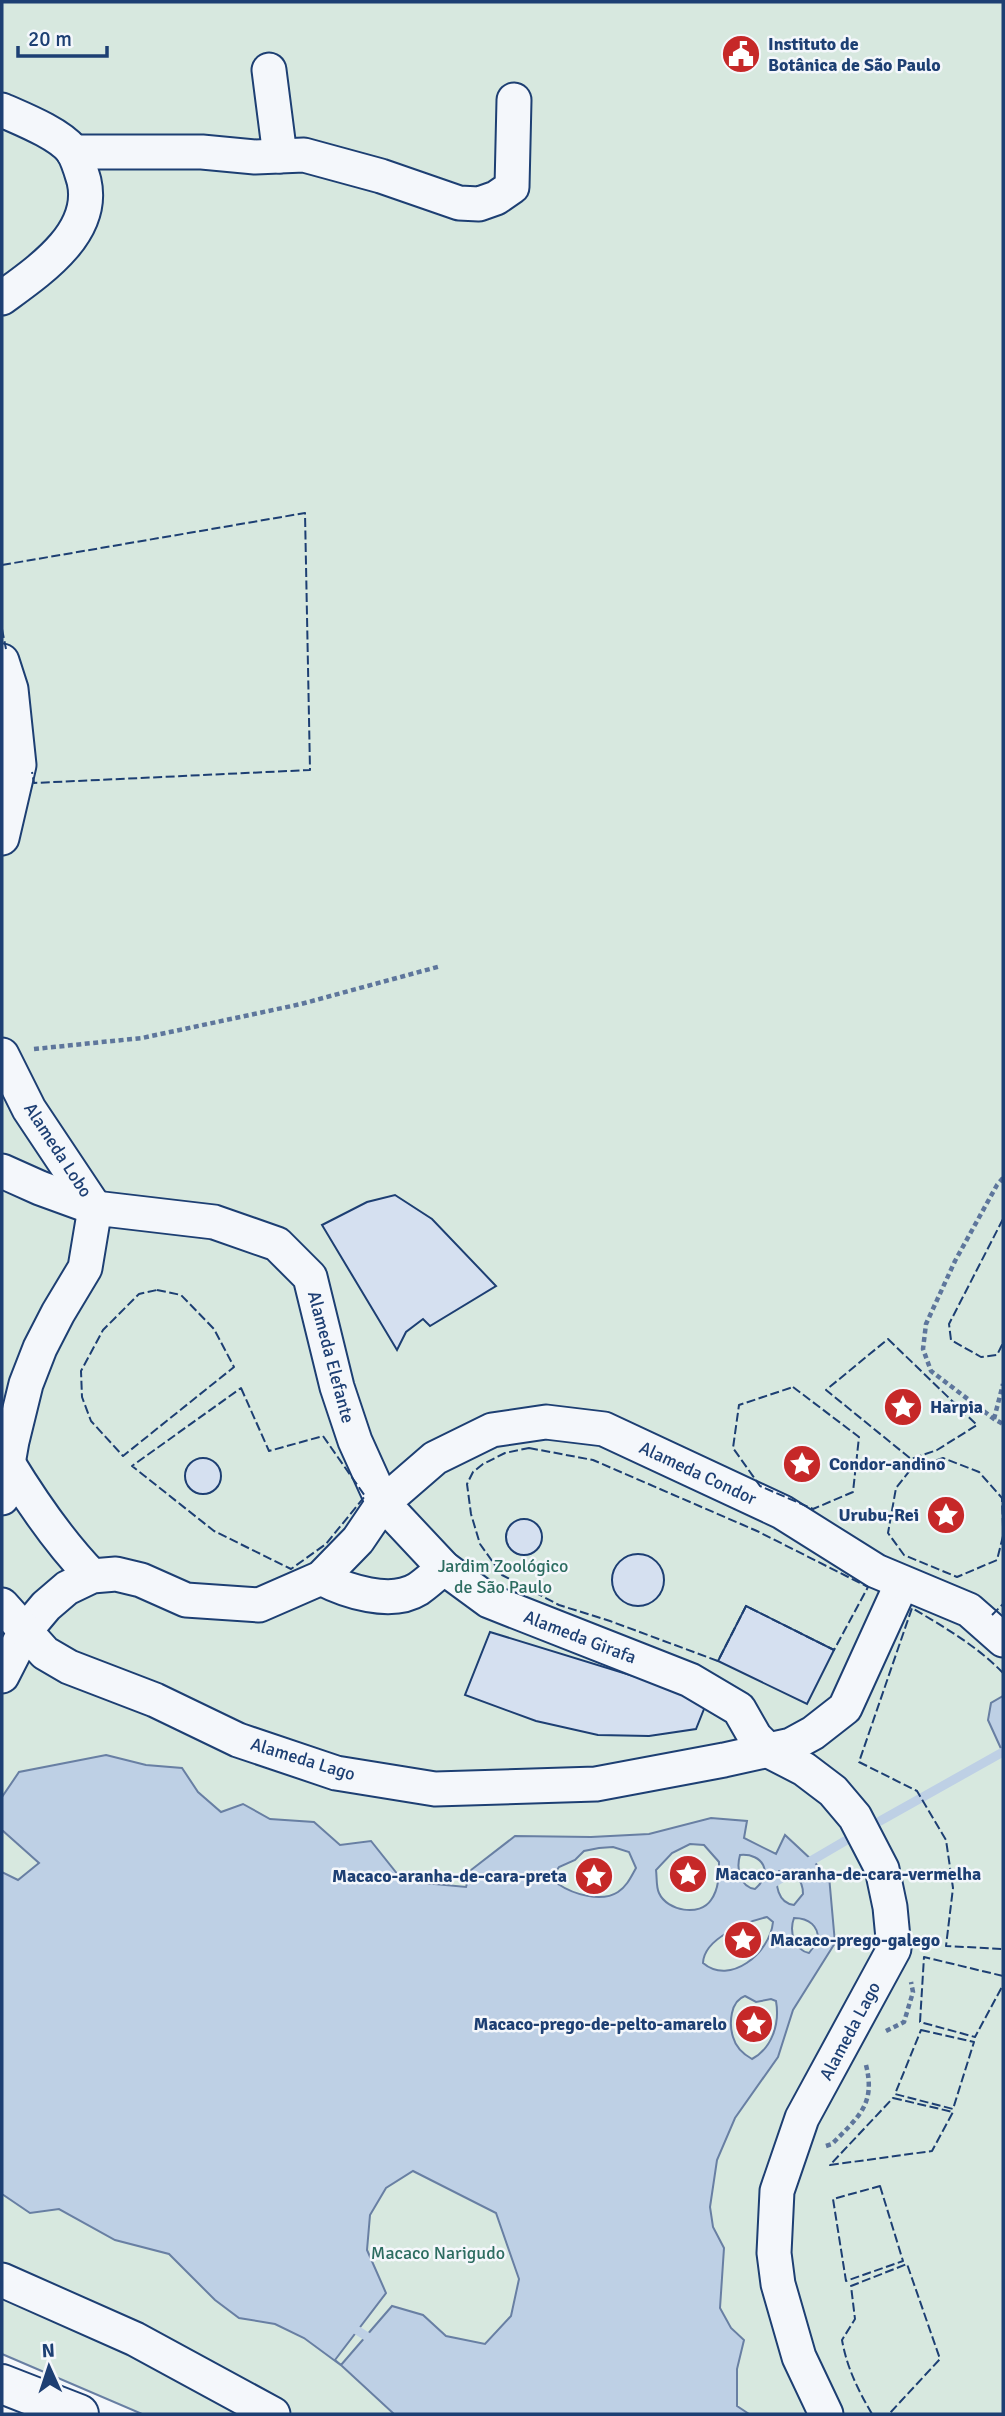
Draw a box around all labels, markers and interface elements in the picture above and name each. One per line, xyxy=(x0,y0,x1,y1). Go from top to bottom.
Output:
scale bar xyxy=(18,14,107,58)
text: 20 m xyxy=(28,26,72,52)
public building icon: Instituto de Botânica de São Paulo xyxy=(720,33,762,75)
place label: Instituto de Botânica de São Paulo xyxy=(768,33,941,76)
street label: Alameda Lobo xyxy=(19,1099,97,1201)
street label: Alameda Elefante xyxy=(303,1289,359,1425)
place icon: Harpia xyxy=(882,1386,924,1428)
place label: Harpia xyxy=(930,1396,983,1418)
street label: Alameda Condor xyxy=(636,1436,760,1510)
place icon: Condor-andino xyxy=(781,1443,823,1485)
place label: Condor-andino xyxy=(829,1453,945,1475)
place icon: Urubu-Rei xyxy=(925,1494,967,1536)
place label: Urubu-Rei xyxy=(838,1504,919,1526)
park label: Jardim Zoológico de São Paulo xyxy=(438,1555,568,1598)
street label: Alameda Girafa xyxy=(521,1606,639,1668)
street label: Alameda Lago xyxy=(248,1733,358,1785)
place icon: Macaco-aranha-de-cara-vermelha xyxy=(667,1853,709,1895)
place icon: Macaco-aranha-de-cara-preta xyxy=(573,1855,615,1897)
place label: Macaco-aranha-de-cara-vermelha xyxy=(715,1863,981,1885)
place label: Macaco-aranha-de-cara-preta xyxy=(332,1865,567,1887)
place icon: Macaco-prego-galego xyxy=(722,1919,764,1961)
place label: Macaco-prego-galego xyxy=(770,1929,940,1951)
street label: Alameda Lago xyxy=(815,1978,885,2084)
place icon: Macaco-prego-de-pelto-amarelo xyxy=(733,2003,775,2045)
place label: Macaco-prego-de-pelto-amarelo xyxy=(473,2013,727,2035)
park label: Macaco Narigudo xyxy=(371,2242,505,2264)
north arrow xyxy=(14,2332,84,2402)
text: N xyxy=(41,2339,55,2363)

